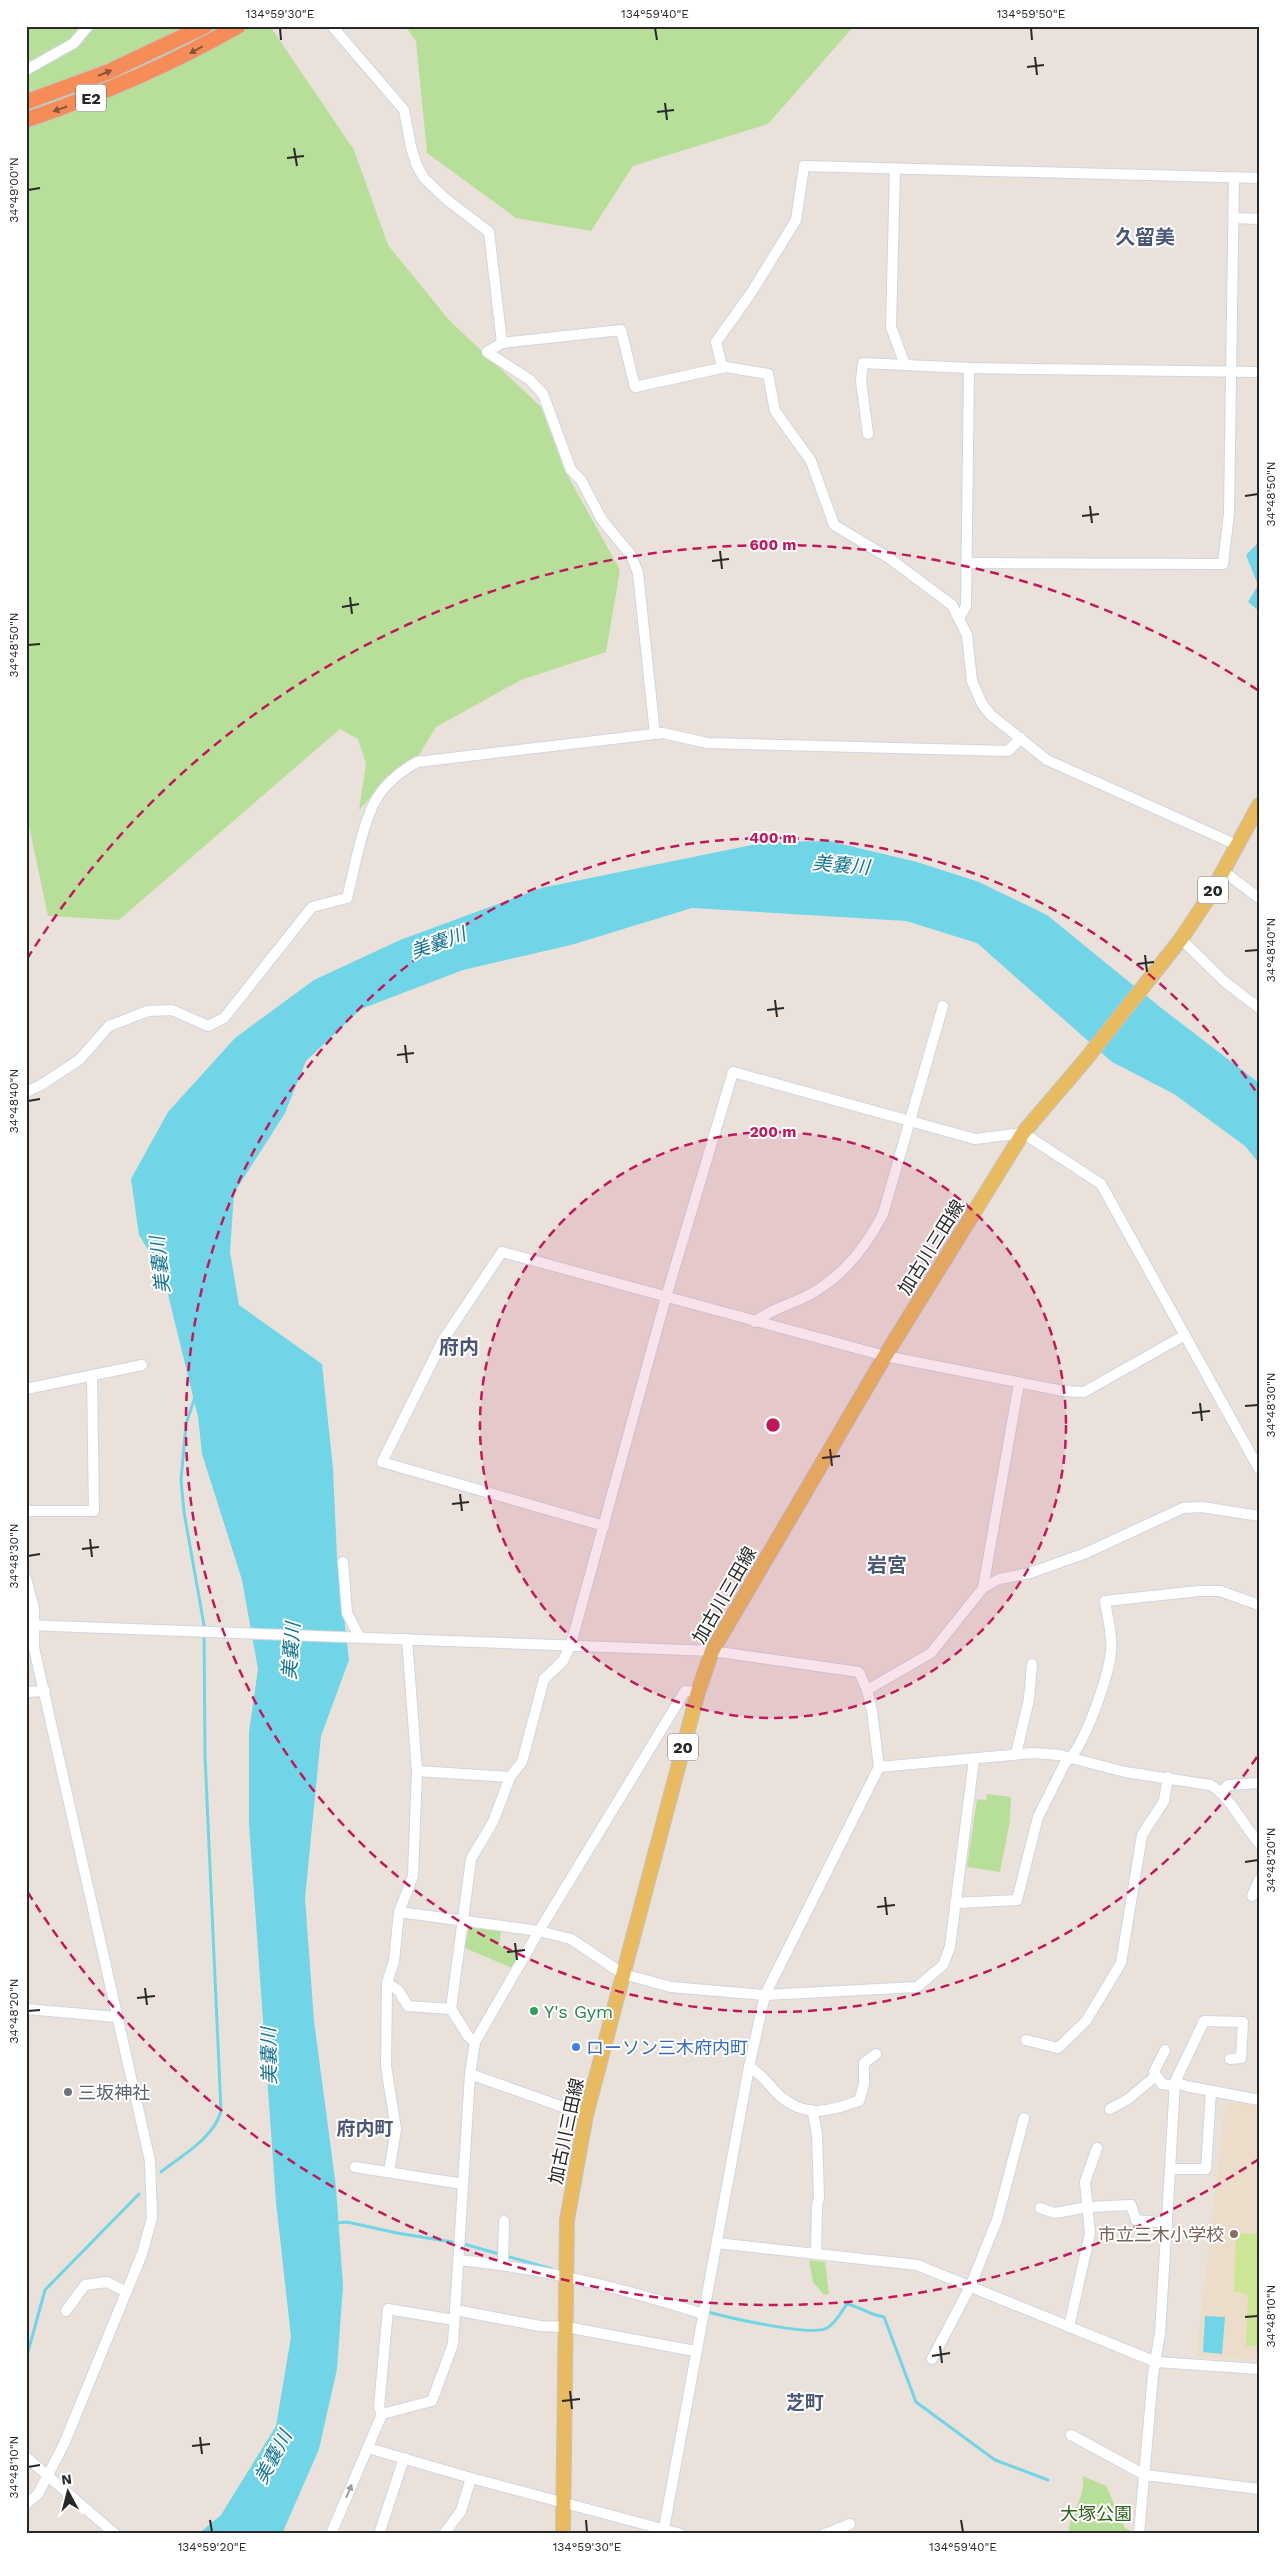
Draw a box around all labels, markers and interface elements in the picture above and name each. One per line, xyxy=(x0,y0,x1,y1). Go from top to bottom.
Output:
text: 134°59'30"E xyxy=(246,7,315,21)
text: 134°59'40"E xyxy=(621,7,689,21)
text: 134°59'50"E xyxy=(997,7,1066,21)
one-way arrow xyxy=(190,45,203,54)
one-way arrow xyxy=(98,69,112,77)
road number: E2 xyxy=(76,85,106,112)
one-way arrow xyxy=(52,106,67,113)
text: 34°49'00"N xyxy=(7,157,21,223)
district label: 久留美 xyxy=(1115,225,1175,249)
text: 34°48'50"N xyxy=(1264,461,1278,527)
text: 600 m xyxy=(750,536,796,554)
text: 34°48'50"N xyxy=(7,612,21,678)
text: 400 m xyxy=(749,829,797,847)
water label: 美嚢川 xyxy=(812,851,872,879)
road number: 20 xyxy=(1198,876,1228,904)
text: 34°48'40"N xyxy=(1264,918,1278,982)
water label: 美嚢川 xyxy=(407,922,471,964)
text: 34°48'40"N xyxy=(7,1069,21,1133)
text: 200 m xyxy=(750,1123,796,1141)
street label: 加古川三田線 xyxy=(893,1196,969,1298)
water label: 美嚢川 xyxy=(145,1233,174,1295)
district label: 府内 xyxy=(439,1335,479,1359)
text: 34°48'30"N xyxy=(1264,1372,1278,1438)
centre of rings xyxy=(764,1416,782,1434)
text: 34°48'30"N xyxy=(7,1523,21,1589)
street label: 加古川三田線 xyxy=(688,1543,760,1647)
district label: 岩宮 xyxy=(867,1553,907,1577)
water label: 美嚢川 xyxy=(278,1620,305,1680)
road number: 20 xyxy=(668,1734,698,1760)
text: 34°48'20"N xyxy=(1264,1827,1278,1893)
text: 34°48'20"N xyxy=(7,1978,21,2044)
place label: Y's Gym xyxy=(544,2001,613,2022)
marker: Y's Gym xyxy=(528,2005,540,2017)
water label: 美嚢川 xyxy=(257,2025,281,2085)
place label: ローソン三木府内町 xyxy=(586,2037,748,2058)
marker: ローソン三木府内町 xyxy=(570,2041,582,2053)
street label: 加古川三田線 xyxy=(545,2076,587,2186)
place label: 三坂神社 xyxy=(78,2082,150,2103)
marker: 三坂神社 xyxy=(62,2086,74,2098)
district label: 府内町 xyxy=(336,2117,394,2140)
place label: 市立三木小学校 xyxy=(1098,2224,1224,2245)
marker: 市立三木小学校 xyxy=(1228,2228,1240,2240)
text: 34°48'10"N xyxy=(1264,2285,1278,2347)
district label: 芝町 xyxy=(786,2391,824,2414)
water label: 美嚢川 xyxy=(249,2425,297,2488)
text: 34°48'10"N xyxy=(7,2436,21,2498)
north arrow xyxy=(42,2468,92,2518)
text: N xyxy=(60,2471,73,2488)
one-way arrow xyxy=(346,2484,354,2498)
park label: 大塚公園 xyxy=(1060,2503,1132,2524)
text: 134°59'20"E xyxy=(178,2540,247,2554)
text: 134°59'30"E xyxy=(553,2540,622,2554)
text: 134°59'40"E xyxy=(929,2540,997,2554)

